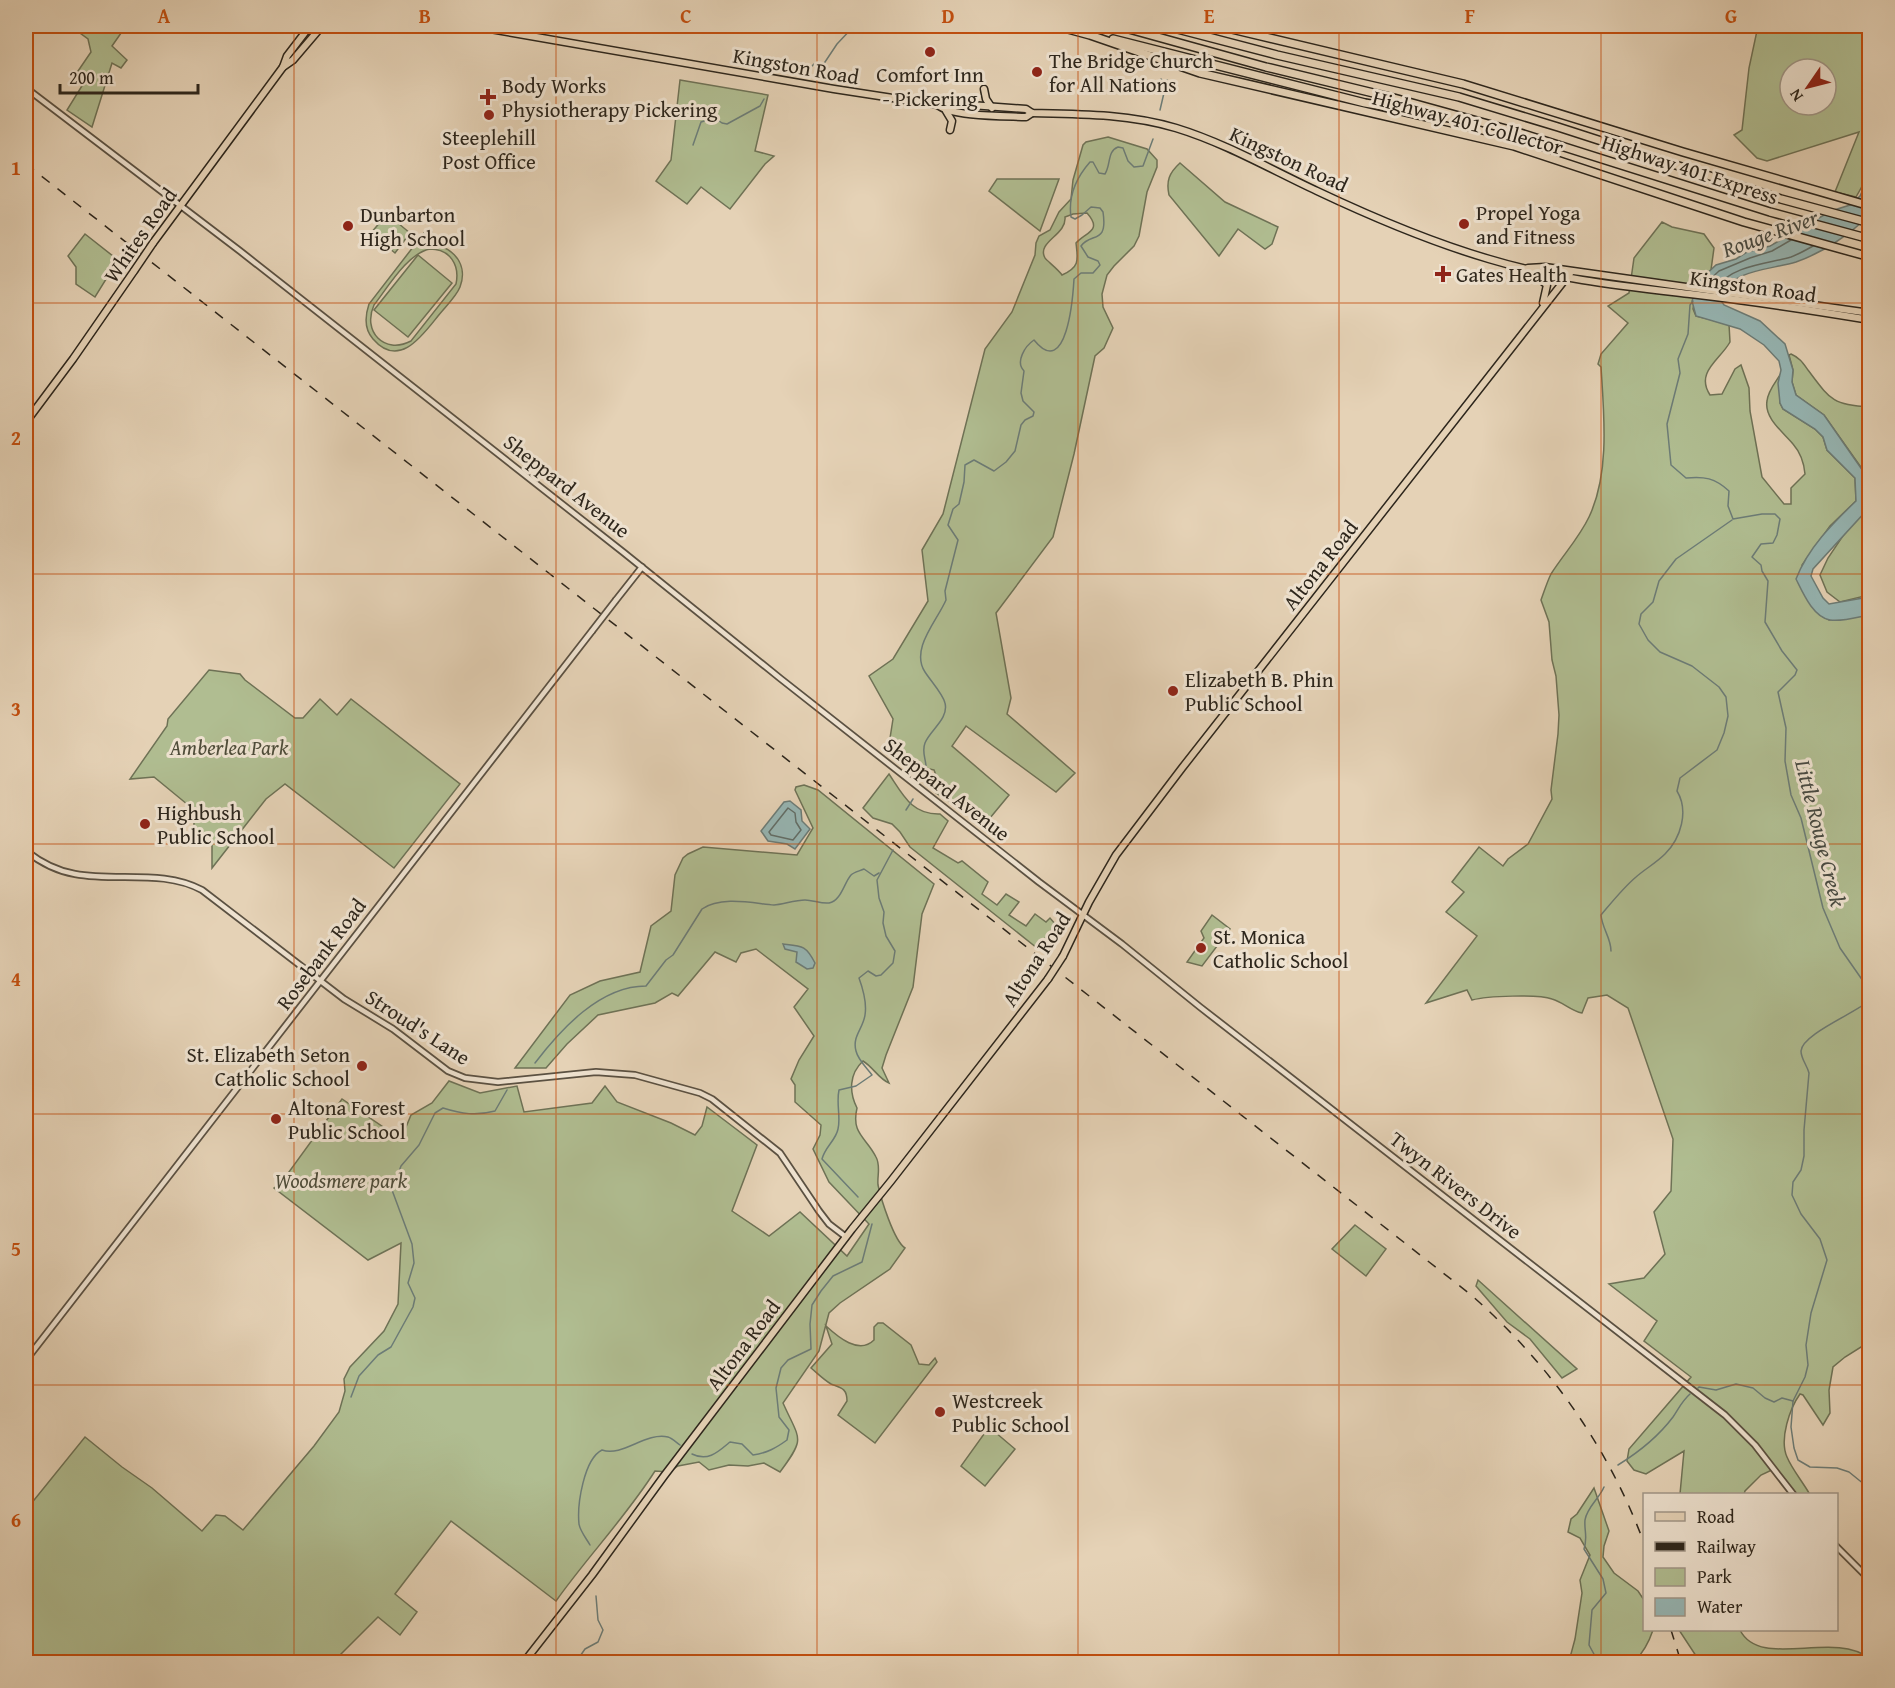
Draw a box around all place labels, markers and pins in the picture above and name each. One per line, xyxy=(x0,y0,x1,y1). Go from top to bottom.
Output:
marker: Comfort Inn - Pickering xyxy=(923,45,937,59)
place label: The Bridge Church for All Nations xyxy=(1049,45,1214,100)
place label: Comfort Inn - Pickering xyxy=(876,59,984,114)
marker: The Bridge Church for All Nations xyxy=(1030,65,1044,79)
place label: Body Works Physiotherapy Pickering xyxy=(502,70,718,125)
marker: Body Works Physiotherapy Pickering xyxy=(479,88,497,106)
marker: Steeplehill Post Office xyxy=(482,108,496,122)
place label: Steeplehill Post Office xyxy=(442,122,536,177)
place label: Propel Yoga and Fitness xyxy=(1476,197,1581,252)
place label: Dunbarton High School xyxy=(360,199,465,254)
marker: Propel Yoga and Fitness xyxy=(1457,217,1471,231)
marker: Dunbarton High School xyxy=(341,219,355,233)
place label: Gates Health xyxy=(1456,259,1568,290)
marker: Gates Health xyxy=(1434,265,1452,283)
place label: Elizabeth B. Phin Public School xyxy=(1185,664,1334,719)
marker: Elizabeth B. Phin Public School xyxy=(1166,684,1180,698)
place label: Highbush Public School xyxy=(157,797,275,852)
marker: Highbush Public School xyxy=(138,817,152,831)
place label: St. Monica Catholic School xyxy=(1213,921,1348,976)
marker: St. Monica Catholic School xyxy=(1194,941,1208,955)
place label: St. Elizabeth Seton Catholic School xyxy=(187,1039,350,1094)
marker: St. Elizabeth Seton Catholic School xyxy=(355,1059,369,1073)
place label: Altona Forest Public School xyxy=(288,1092,406,1147)
marker: Altona Forest Public School xyxy=(269,1112,283,1126)
place label: Westcreek Public School xyxy=(952,1385,1070,1440)
marker: Westcreek Public School xyxy=(933,1405,947,1419)

